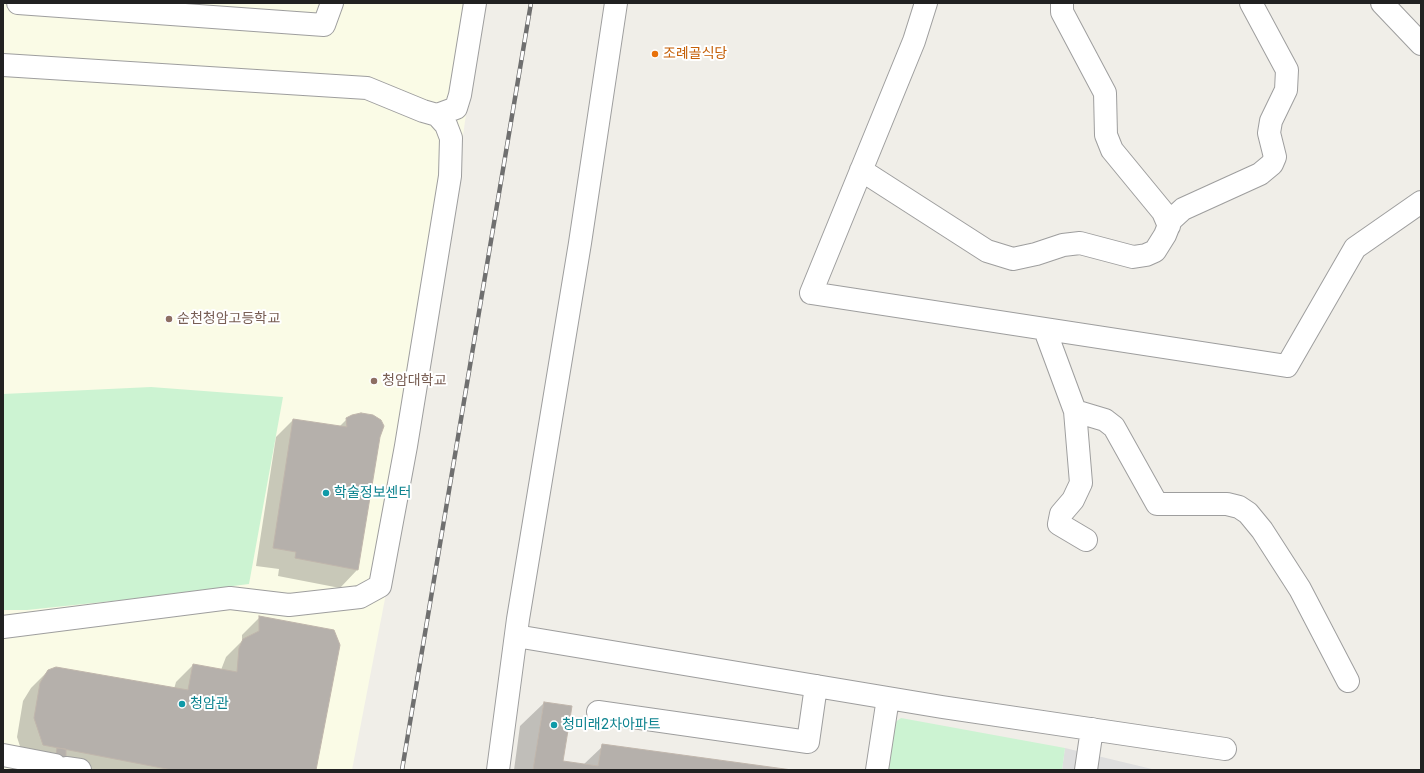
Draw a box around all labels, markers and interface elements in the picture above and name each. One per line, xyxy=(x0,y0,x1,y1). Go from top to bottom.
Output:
place label: 조례골식당 xyxy=(663,46,727,62)
marker: 조례골식당 xyxy=(650,49,660,59)
place label: 순천청암고등학교 xyxy=(177,311,280,327)
marker: 순천청암고등학교 xyxy=(164,314,174,324)
place label: 청암대학교 xyxy=(382,373,446,389)
marker: 청암대학교 xyxy=(369,376,379,386)
place label: 학술정보센터 xyxy=(334,485,411,501)
marker: 학술정보센터 xyxy=(321,488,331,498)
place label: 청암관 xyxy=(190,696,229,712)
marker: 청암관 xyxy=(177,699,187,709)
place label: 청미래2차아파트 xyxy=(562,717,661,733)
marker: 청미래2차아파트 xyxy=(549,720,559,730)

